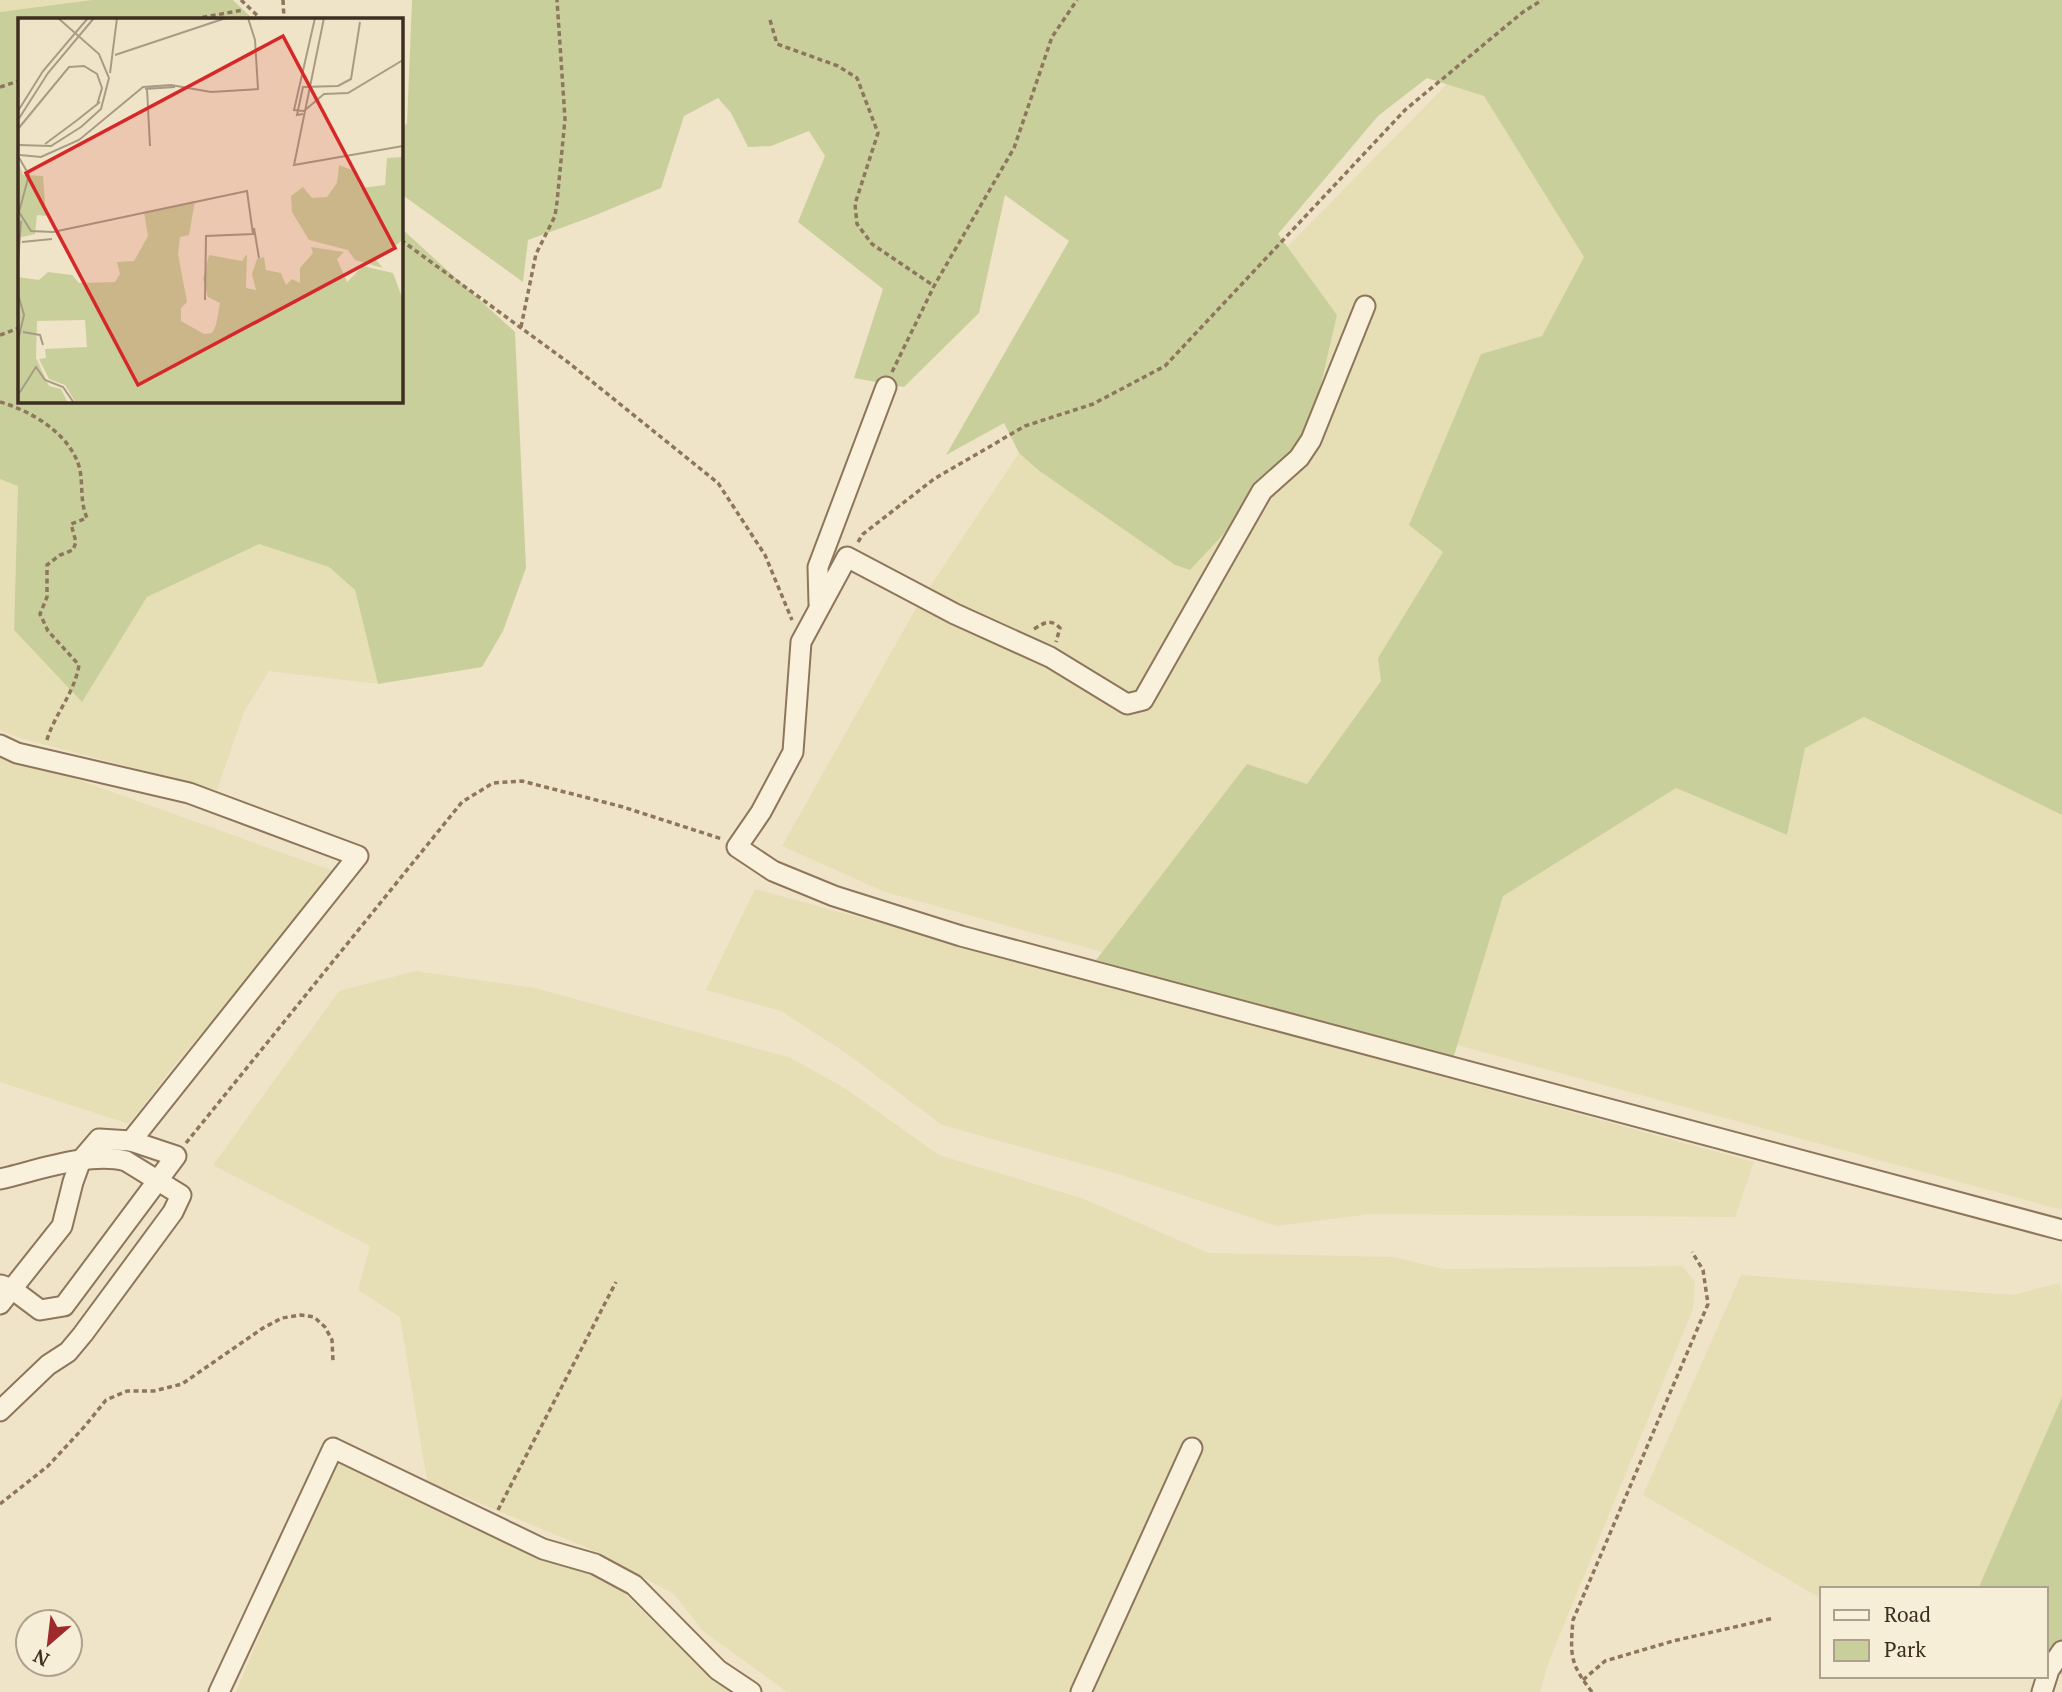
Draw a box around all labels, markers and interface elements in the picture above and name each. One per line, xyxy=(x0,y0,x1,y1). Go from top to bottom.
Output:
inset map xyxy=(18,18,402,402)
legend xyxy=(1820,1587,2048,1678)
text: Road xyxy=(1884,1600,1931,1628)
north arrow xyxy=(14,1608,84,1678)
text: Park xyxy=(1884,1635,1926,1663)
text: N xyxy=(28,1644,53,1673)

